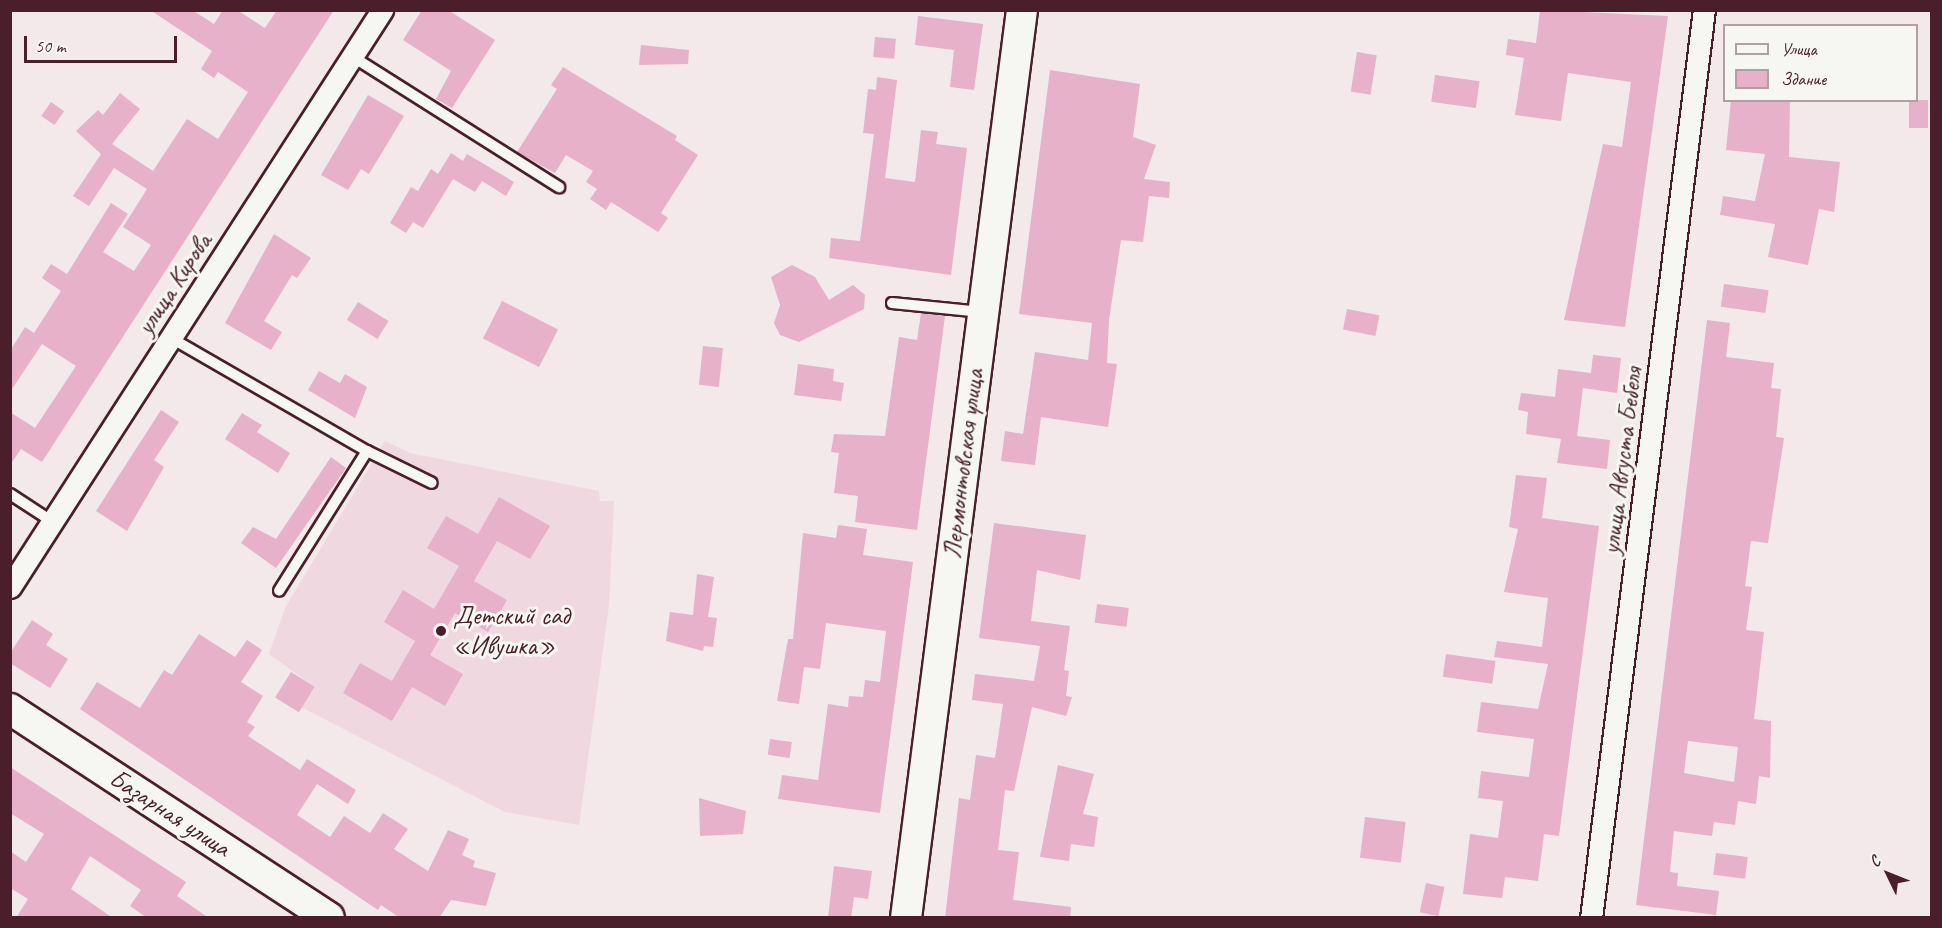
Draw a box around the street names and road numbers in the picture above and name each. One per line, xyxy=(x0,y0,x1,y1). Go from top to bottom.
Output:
street label: улица Кирова xyxy=(130,228,218,340)
street label: Лермонтовская улица xyxy=(936,366,990,562)
street label: улица Августа Бебеля xyxy=(1595,366,1649,556)
street label: Базарная улица xyxy=(103,762,237,864)

